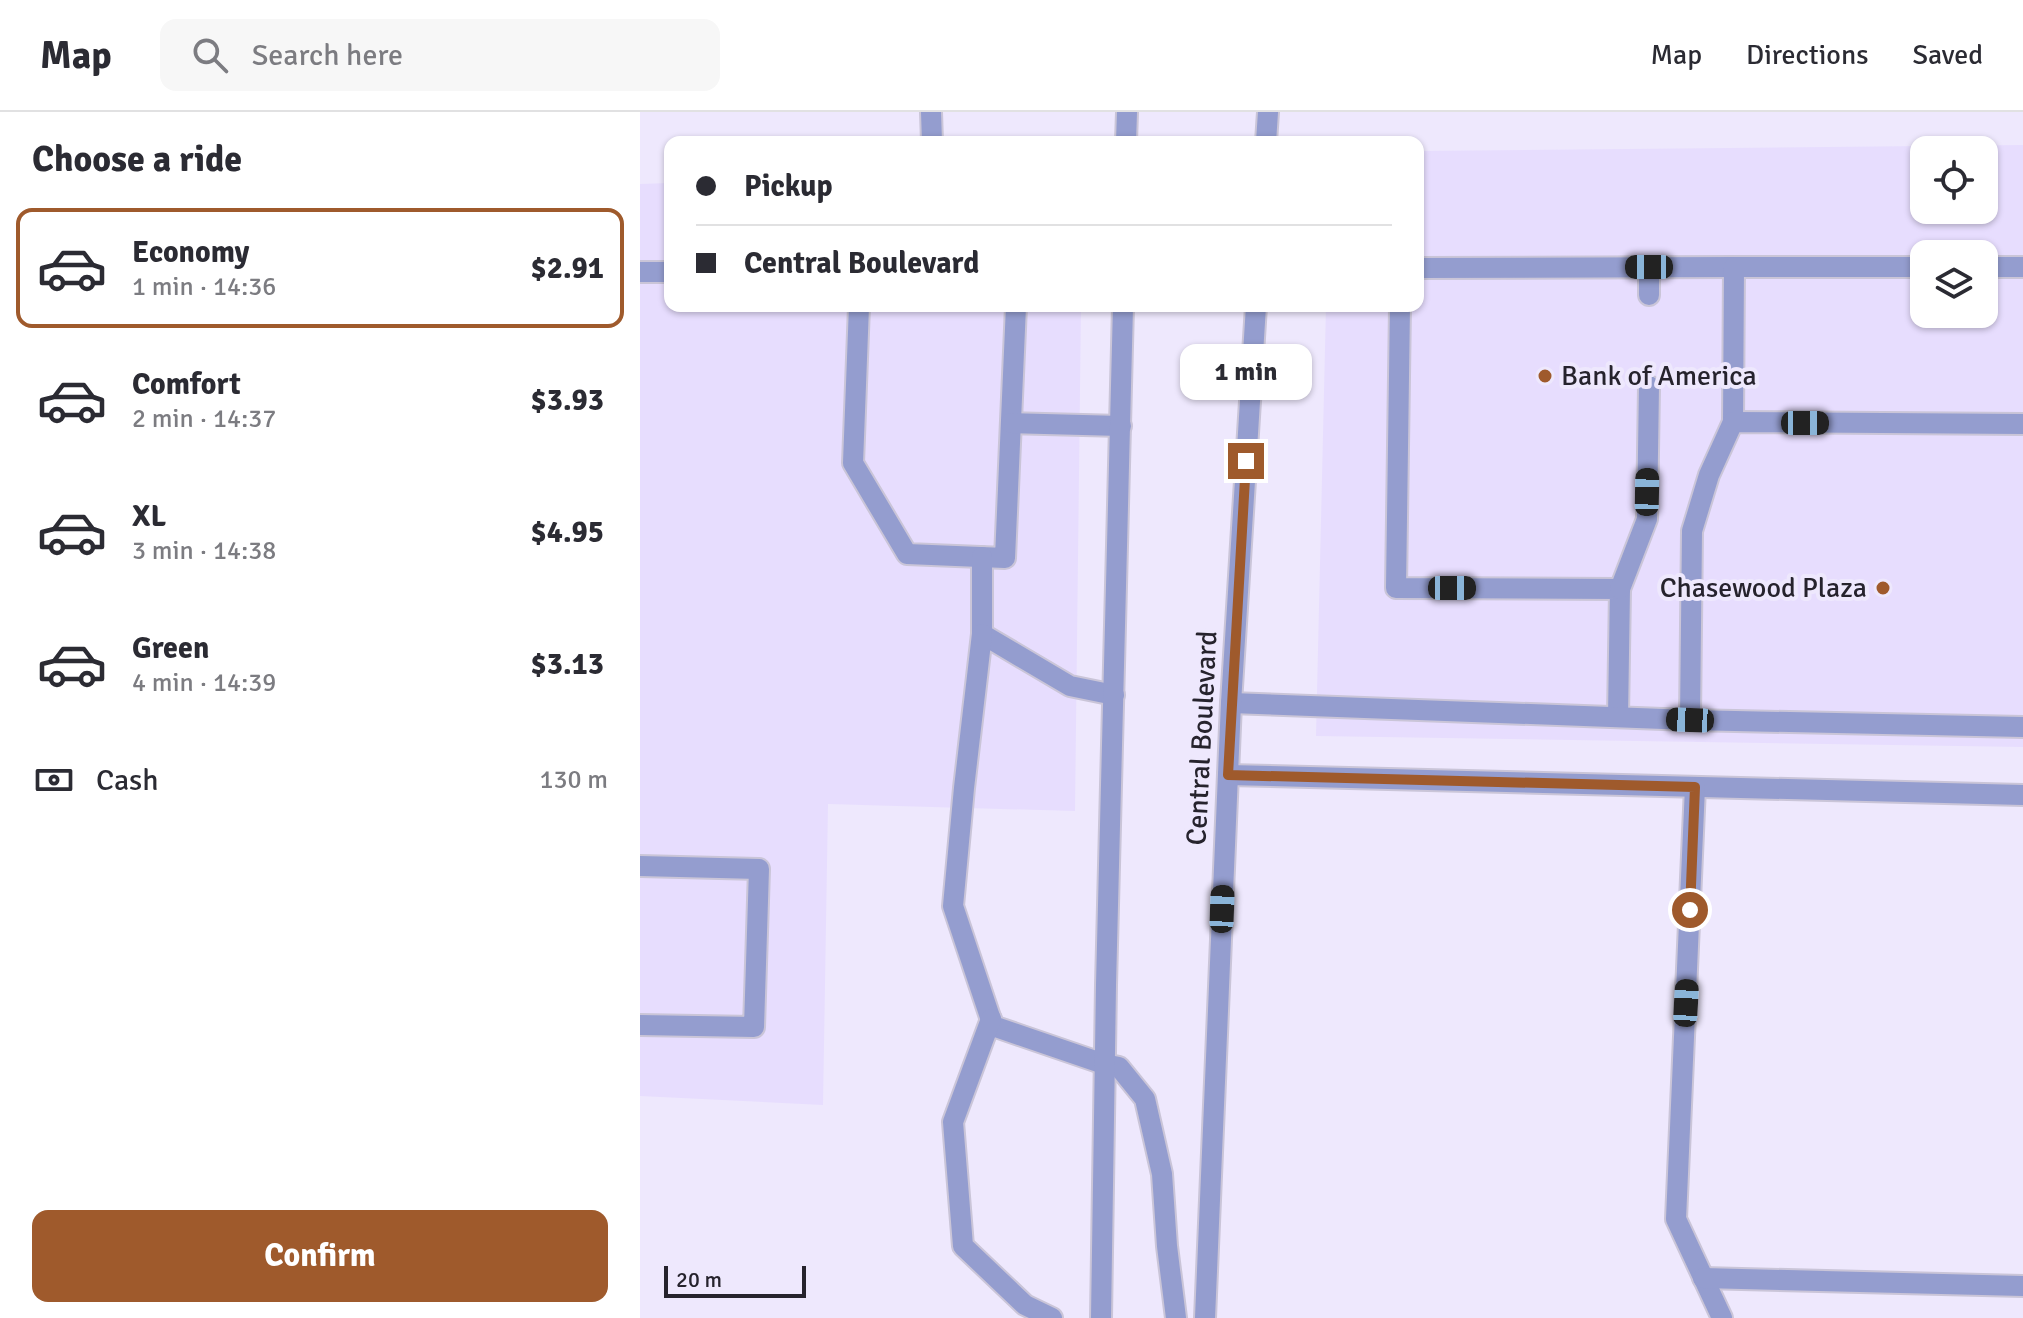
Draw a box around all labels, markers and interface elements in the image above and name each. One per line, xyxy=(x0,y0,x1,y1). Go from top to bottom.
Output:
search box xyxy=(160,19,720,91)
text: Map xyxy=(40,32,112,79)
icon: search xyxy=(188,33,232,77)
text: Search here xyxy=(252,37,403,74)
text: Map xyxy=(1650,38,1702,72)
text: Directions xyxy=(1746,38,1868,72)
text: Saved xyxy=(1912,38,1983,72)
map controls xyxy=(1910,136,1998,328)
button: locate xyxy=(1910,136,1998,224)
text: Choose a ride xyxy=(32,137,242,182)
text: Pickup xyxy=(744,168,833,205)
icon: car xyxy=(36,232,108,304)
text: Economy xyxy=(132,234,249,271)
button: layers xyxy=(1910,240,1998,328)
text: Central Boulevard xyxy=(744,245,979,282)
text: $2.91 xyxy=(531,250,604,287)
car xyxy=(1625,255,1673,279)
text: 1 min · 14:36 xyxy=(132,271,276,303)
callout: 1 min xyxy=(1180,345,1312,401)
text: 1 min xyxy=(1215,356,1277,388)
place label: Bank of America xyxy=(1561,359,1757,393)
icon: car xyxy=(36,364,108,436)
text: Comfort xyxy=(132,366,241,403)
marker: Bank of America xyxy=(1536,367,1554,385)
text: $3.93 xyxy=(531,382,604,419)
text: 2 min · 14:37 xyxy=(132,403,276,435)
car xyxy=(1781,411,1829,435)
route end xyxy=(1228,443,1264,479)
car xyxy=(1635,468,1659,516)
icon: car xyxy=(36,496,108,568)
text: XL xyxy=(132,498,166,535)
text: $4.95 xyxy=(531,514,604,551)
text: 3 min · 14:38 xyxy=(132,535,276,567)
place label: Chasewood Plaza xyxy=(1660,571,1867,605)
car xyxy=(1428,576,1476,600)
marker: Chasewood Plaza xyxy=(1874,579,1892,597)
icon: car xyxy=(36,628,108,700)
text: Green xyxy=(132,630,209,667)
street label: Central Boulevard xyxy=(1179,630,1225,846)
text: $3.13 xyxy=(531,646,604,683)
text: 4 min · 14:39 xyxy=(132,667,276,699)
car xyxy=(1666,707,1714,733)
icon: cash xyxy=(32,758,76,802)
text: Cash xyxy=(96,762,159,799)
text: 130 m xyxy=(539,764,608,796)
car xyxy=(1209,885,1235,933)
route start xyxy=(1672,892,1708,928)
car xyxy=(1673,978,1699,1028)
button: Confirm xyxy=(32,1210,608,1302)
scale bar xyxy=(664,1262,806,1298)
text: 20 m xyxy=(676,1266,722,1293)

